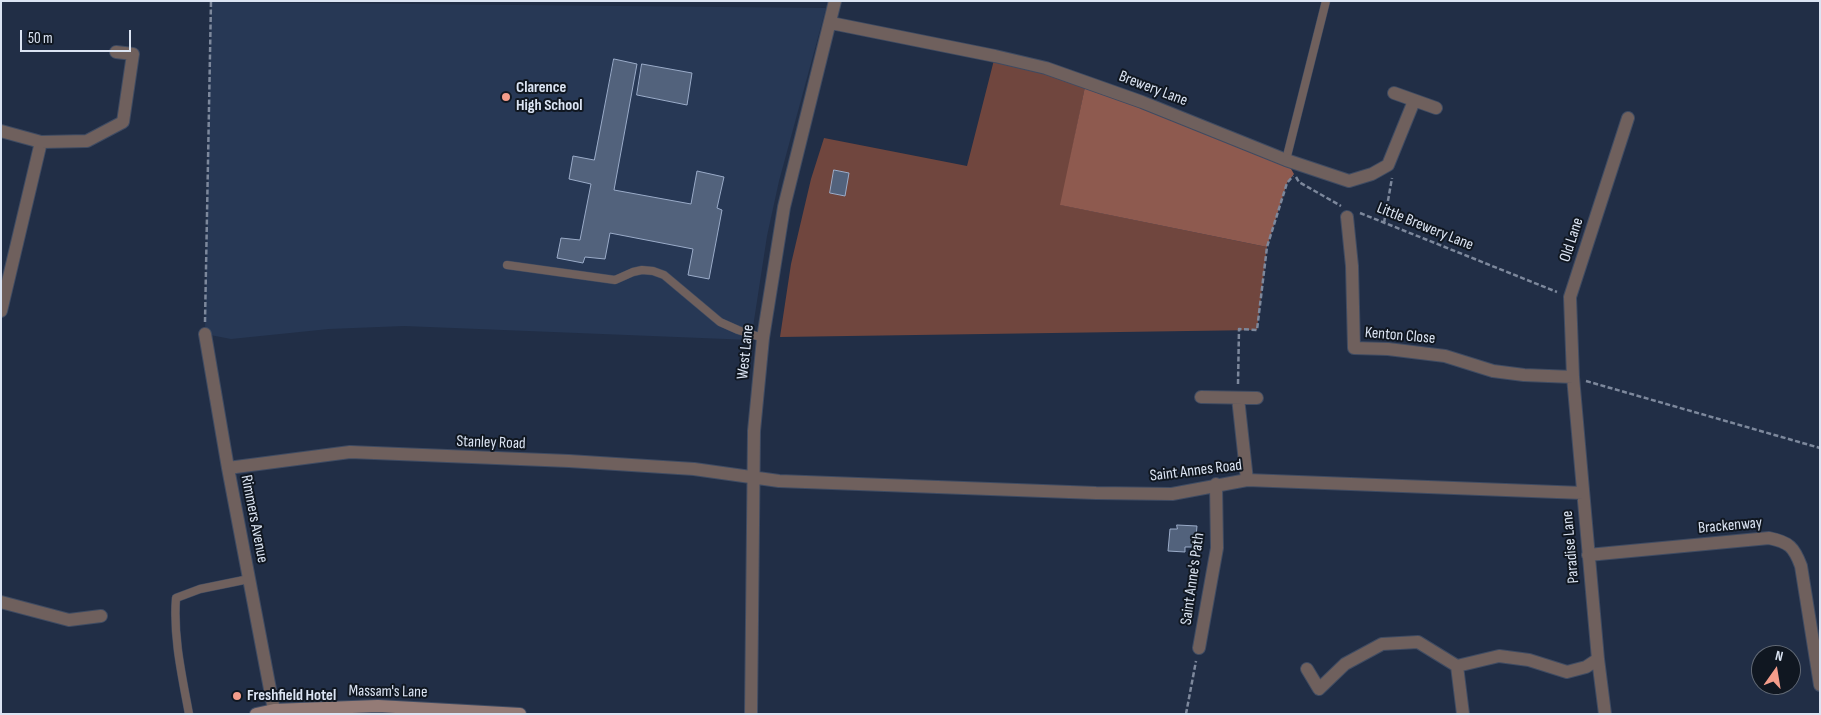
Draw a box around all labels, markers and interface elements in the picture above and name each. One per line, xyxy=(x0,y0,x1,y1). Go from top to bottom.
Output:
scale bar xyxy=(22,20,134,52)
text: 50 m xyxy=(28,29,53,48)
street label: Brewery Lane xyxy=(1116,67,1190,111)
place label: Clarence High School xyxy=(516,78,582,116)
marker: Clarence High School xyxy=(500,91,512,103)
street label: Little Brewery Lane xyxy=(1374,199,1476,255)
street label: Old Lane xyxy=(1556,215,1588,265)
street label: Kenton Close xyxy=(1364,323,1436,349)
street label: West Lane xyxy=(734,324,758,380)
street label: Stanley Road xyxy=(456,432,526,454)
street label: Saint Annes Road xyxy=(1149,456,1243,486)
street label: Rimmers Avenue xyxy=(236,473,272,565)
street label: Paradise Lane xyxy=(1558,510,1584,584)
street label: Brackenway xyxy=(1697,514,1763,538)
street label: Saint Anne's Path xyxy=(1177,532,1209,626)
north arrow xyxy=(1751,645,1801,695)
text: N xyxy=(1774,647,1785,665)
street label: Massam's Lane xyxy=(348,682,428,702)
place label: Freshfield Hotel xyxy=(247,686,336,706)
marker: Freshfield Hotel xyxy=(231,690,243,702)

